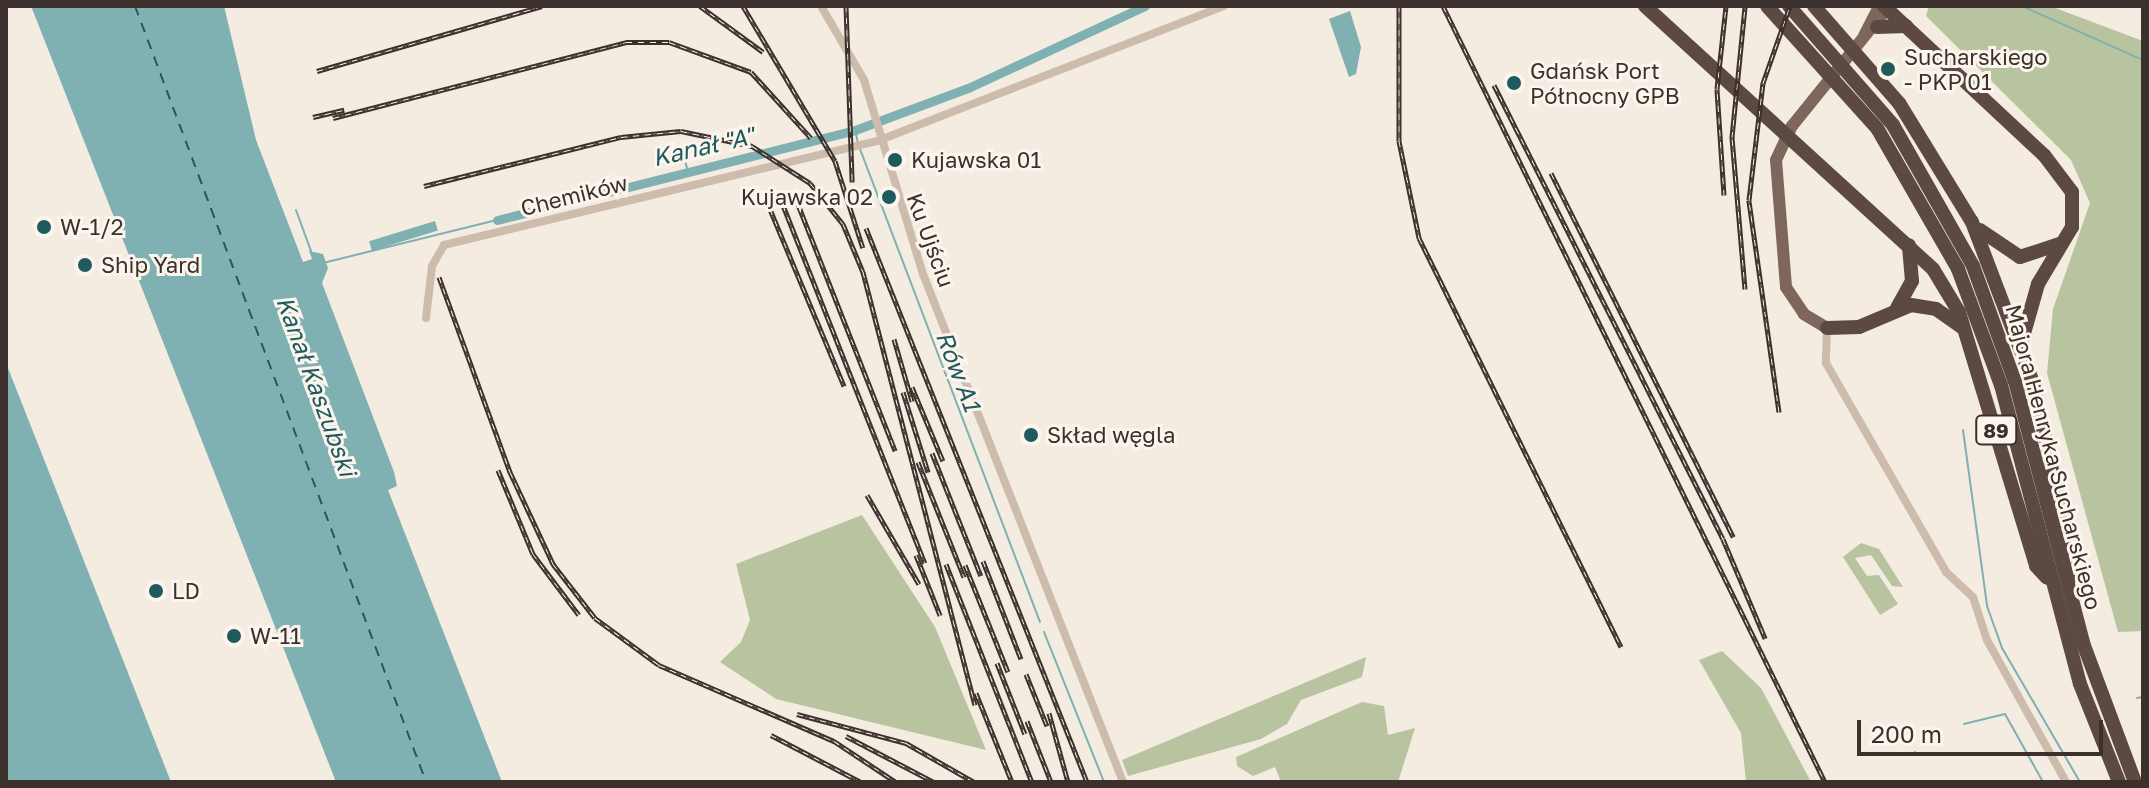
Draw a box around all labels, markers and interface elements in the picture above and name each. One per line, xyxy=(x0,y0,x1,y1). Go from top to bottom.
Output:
place label: Sucharskiego - PKP 01 xyxy=(1904,43,2047,94)
place label: Gdańsk Port Północny GPB xyxy=(1530,57,1679,108)
marker: Sucharskiego - PKP 01 xyxy=(1879,60,1897,78)
marker: Gdańsk Port Północny GPB xyxy=(1505,74,1523,92)
water label: Kanał "A" xyxy=(649,120,757,172)
place label: Kujawska 01 xyxy=(911,147,1041,173)
marker: Kujawska 01 xyxy=(886,151,904,169)
street label: Chemików xyxy=(518,169,630,221)
place label: Kujawska 02 xyxy=(741,184,873,210)
marker: Kujawska 02 xyxy=(880,188,898,206)
street label: Ku Ujściu xyxy=(902,189,960,291)
place label: W-1/2 xyxy=(60,214,123,240)
marker: W-1/2 xyxy=(35,218,53,236)
place label: Ship Yard xyxy=(101,252,200,278)
marker: Ship Yard xyxy=(76,256,94,274)
water label: Kanał Kaszubski xyxy=(271,292,363,480)
street label: Majora Henryka Sucharskiego xyxy=(2001,302,2107,612)
water label: Rów A1 xyxy=(931,327,987,415)
road number: 89 xyxy=(1974,414,2018,446)
place label: Skład węgla xyxy=(1047,422,1175,448)
marker: Skład węgla xyxy=(1022,426,1040,444)
place label: LD xyxy=(172,578,200,604)
marker: LD xyxy=(147,582,165,600)
place label: W-11 xyxy=(250,623,301,649)
marker: W-11 xyxy=(225,627,243,645)
scale bar xyxy=(1861,704,2107,754)
text: 200 m xyxy=(1871,719,1942,748)

